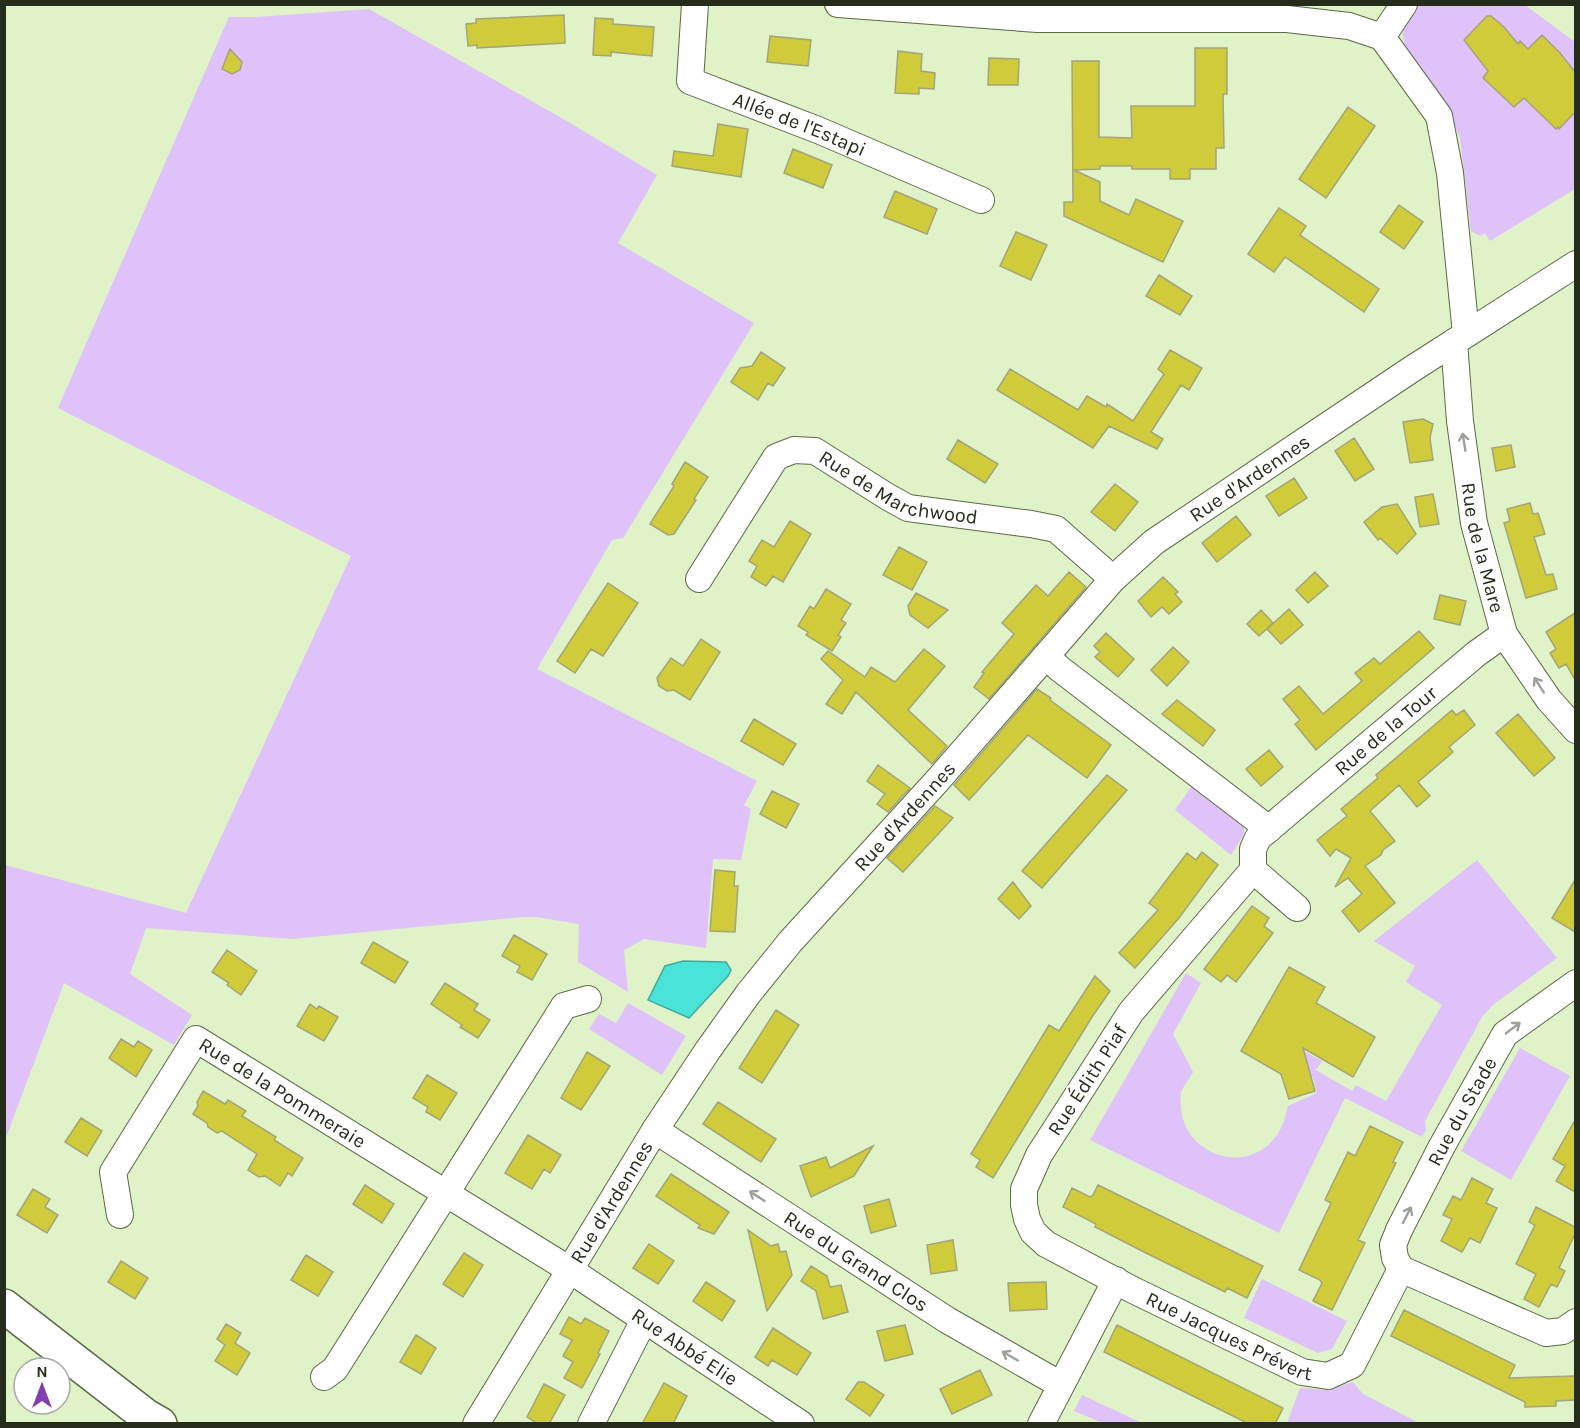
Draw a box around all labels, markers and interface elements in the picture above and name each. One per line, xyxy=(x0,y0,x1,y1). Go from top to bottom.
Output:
street label: Allée de l'Estapi xyxy=(730,88,870,161)
street label: Rue d'Ardennes xyxy=(1185,430,1314,527)
one-way arrow xyxy=(1458,433,1469,452)
street label: Rue de Marchwood xyxy=(815,446,979,529)
street label: Rue de la Mare xyxy=(1457,481,1509,615)
one-way arrow xyxy=(1533,677,1545,693)
street label: Rue de la Tour xyxy=(1330,681,1442,780)
street label: Rue d'Ardennes xyxy=(849,757,961,876)
street label: Rue Édith Piaf xyxy=(1042,1020,1132,1140)
one-way arrow xyxy=(1504,1022,1520,1034)
street label: Rue de la Pommeraie xyxy=(195,1033,370,1153)
street label: Rue du Stade xyxy=(1423,1053,1502,1170)
street label: Rue d'Ardennes xyxy=(565,1136,658,1268)
one-way arrow xyxy=(749,1190,766,1202)
street label: Rue du Grand Clos xyxy=(780,1206,932,1317)
one-way arrow xyxy=(1402,1207,1413,1225)
street label: Rue Jacques Prévert xyxy=(1142,1287,1314,1385)
street label: Rue Abbé Elie xyxy=(627,1303,742,1391)
one-way arrow xyxy=(1002,1350,1020,1361)
north arrow xyxy=(12,1356,72,1416)
text: N xyxy=(36,1362,48,1381)

